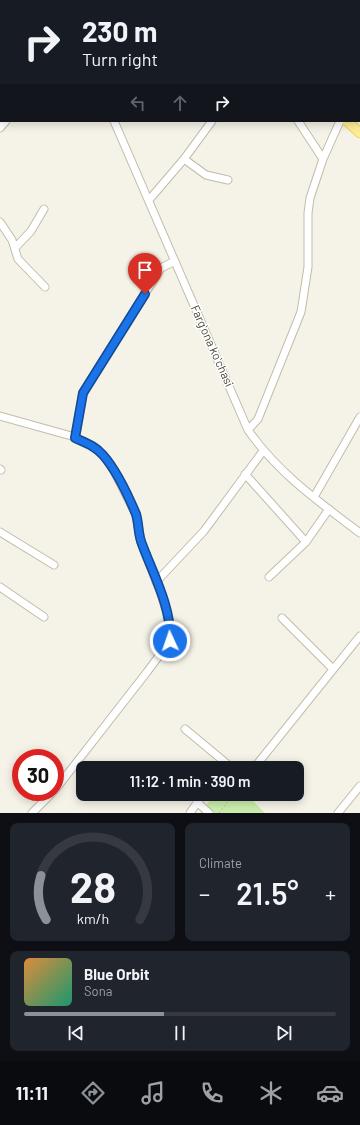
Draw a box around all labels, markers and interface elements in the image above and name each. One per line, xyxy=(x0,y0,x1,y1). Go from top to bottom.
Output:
text: 230 m xyxy=(82,14,157,48)
icon: right xyxy=(16,16,68,68)
text: Turn right xyxy=(82,48,158,70)
icon: left xyxy=(127,92,149,114)
icon: ahead xyxy=(169,92,191,114)
icon: right xyxy=(211,92,233,114)
pin xyxy=(128,253,162,294)
icon: arrive xyxy=(134,259,156,281)
street label: Fargʻona koʻchasi xyxy=(189,303,237,389)
position arrow xyxy=(149,620,191,662)
speed limit sign: 30 xyxy=(12,749,64,801)
text: 11:12 · 1 min · 390 m xyxy=(130,772,250,790)
text: Climate xyxy=(199,855,242,871)
text: 28 xyxy=(70,861,115,911)
text: 21.5° xyxy=(236,875,299,911)
text: − xyxy=(199,880,210,906)
text: + xyxy=(325,880,336,906)
text: km/h xyxy=(76,910,109,927)
text: Blue Orbit xyxy=(84,965,149,983)
text: Sona xyxy=(84,983,112,999)
icon: previous xyxy=(65,1022,87,1044)
icon: pause xyxy=(169,1022,191,1044)
icon: next xyxy=(273,1022,295,1044)
icon: directions xyxy=(79,1079,107,1107)
icon: music xyxy=(139,1079,167,1107)
icon: phone xyxy=(198,1079,226,1107)
icon: climate xyxy=(257,1079,285,1107)
icon: car xyxy=(316,1079,344,1107)
text: 11:11 xyxy=(16,1082,48,1104)

